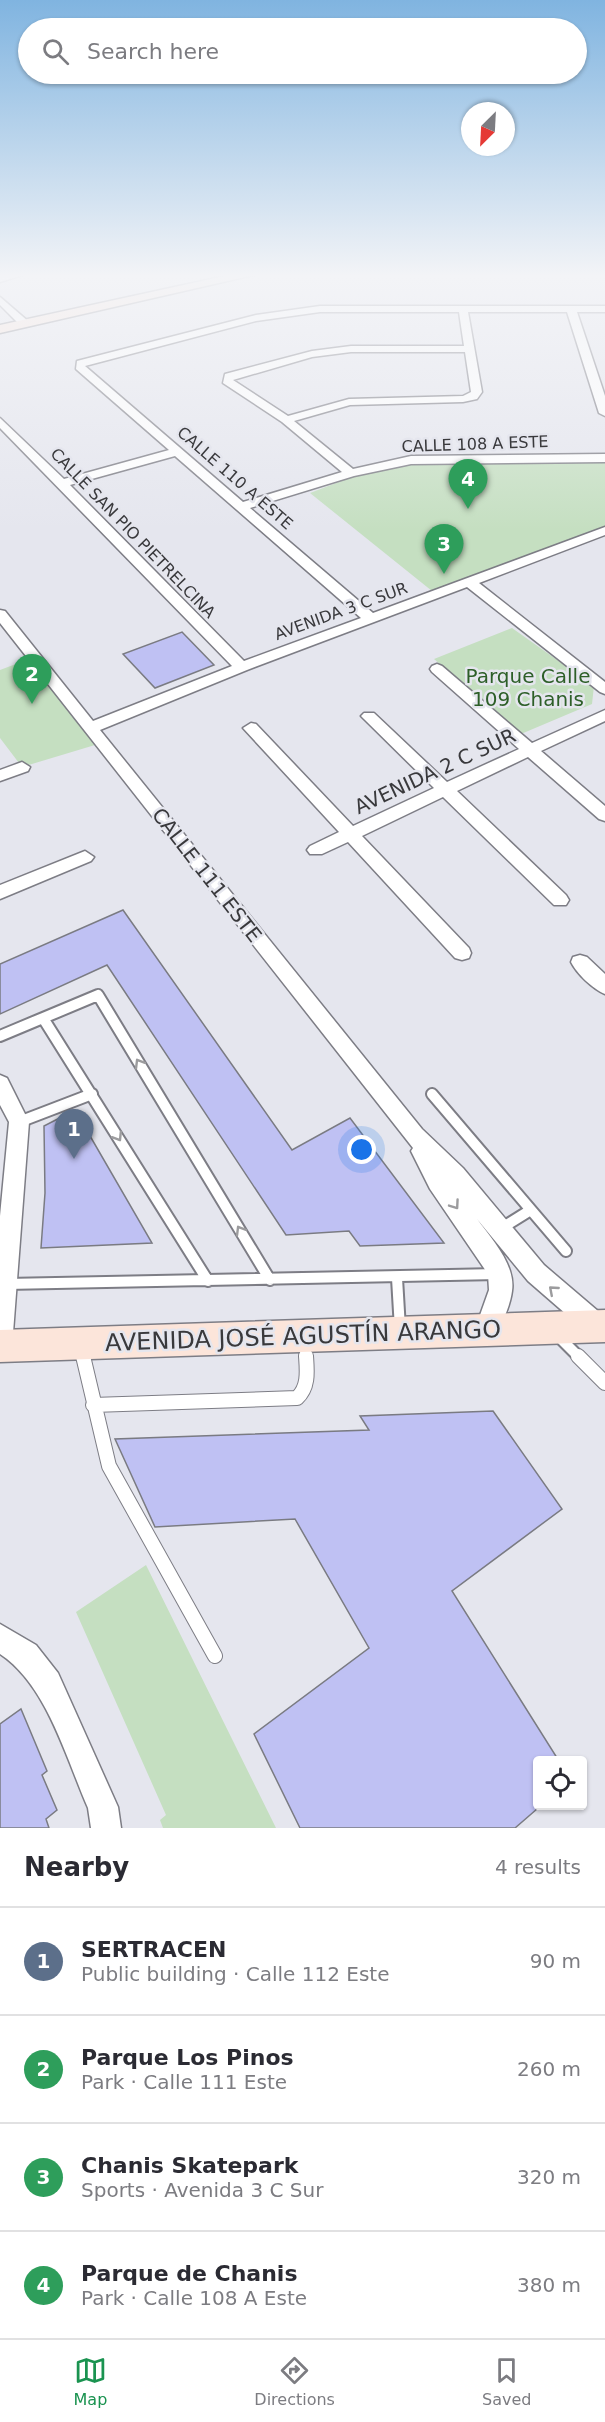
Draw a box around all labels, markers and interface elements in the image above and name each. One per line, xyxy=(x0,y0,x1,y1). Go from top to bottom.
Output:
search box xyxy=(18,18,587,84)
icon: search xyxy=(39,35,72,68)
text: Search here xyxy=(87,39,219,64)
north arrow xyxy=(461,102,515,156)
street label: CALLE 110 A ESTE xyxy=(173,423,297,533)
street label: CALLE 108 A ESTE xyxy=(401,432,549,456)
street label: CALLE SAN PIO PIETRELCINA xyxy=(47,444,219,622)
pin: 4 xyxy=(448,460,488,509)
pin: 3 xyxy=(424,524,464,574)
street label: AVENIDA 3 C SUR xyxy=(272,578,410,644)
pin: 2 xyxy=(12,654,51,704)
park label: Parque Calle 109 Chanis xyxy=(466,664,590,711)
street label: AVENIDA 2 C SUR xyxy=(350,723,520,819)
street label: CALLE 111 ESTE xyxy=(147,803,267,947)
one-way arrow xyxy=(134,1059,146,1069)
pin: 1 xyxy=(54,1110,94,1159)
one-way arrow xyxy=(111,1131,123,1141)
your location xyxy=(347,1135,376,1164)
one-way arrow xyxy=(448,1198,459,1209)
one-way arrow xyxy=(235,1226,247,1236)
one-way arrow xyxy=(549,1286,560,1297)
street label: AVENIDA JOSÉ AGUSTÍN ARANGO xyxy=(104,1314,502,1357)
map controls xyxy=(533,1756,587,1810)
button: locate xyxy=(533,1756,587,1810)
text: Nearby xyxy=(24,1852,129,1882)
text: 4 results xyxy=(495,1855,581,1879)
text: SERTRACEN xyxy=(81,1937,226,1962)
text: 1 xyxy=(37,1949,50,1973)
text: 90 m xyxy=(530,1949,581,1973)
text: Public building · Calle 112 Este xyxy=(81,1962,389,1986)
text: Parque Los Pinos xyxy=(81,2045,294,2070)
text: 2 xyxy=(37,2057,50,2081)
text: 260 m xyxy=(517,2057,581,2081)
text: Park · Calle 111 Este xyxy=(81,2070,287,2094)
text: Chanis Skatepark xyxy=(81,2153,298,2178)
text: 3 xyxy=(37,2165,50,2189)
text: 320 m xyxy=(517,2165,581,2189)
text: Sports · Avenida 3 C Sur xyxy=(81,2178,323,2202)
text: Parque de Chanis xyxy=(81,2261,298,2286)
text: 4 xyxy=(37,2273,50,2297)
text: 380 m xyxy=(517,2273,581,2297)
text: Park · Calle 108 A Este xyxy=(81,2286,307,2310)
tab: Map xyxy=(74,2354,107,2409)
tab: Directions xyxy=(254,2354,335,2409)
tab: Saved xyxy=(482,2354,531,2409)

